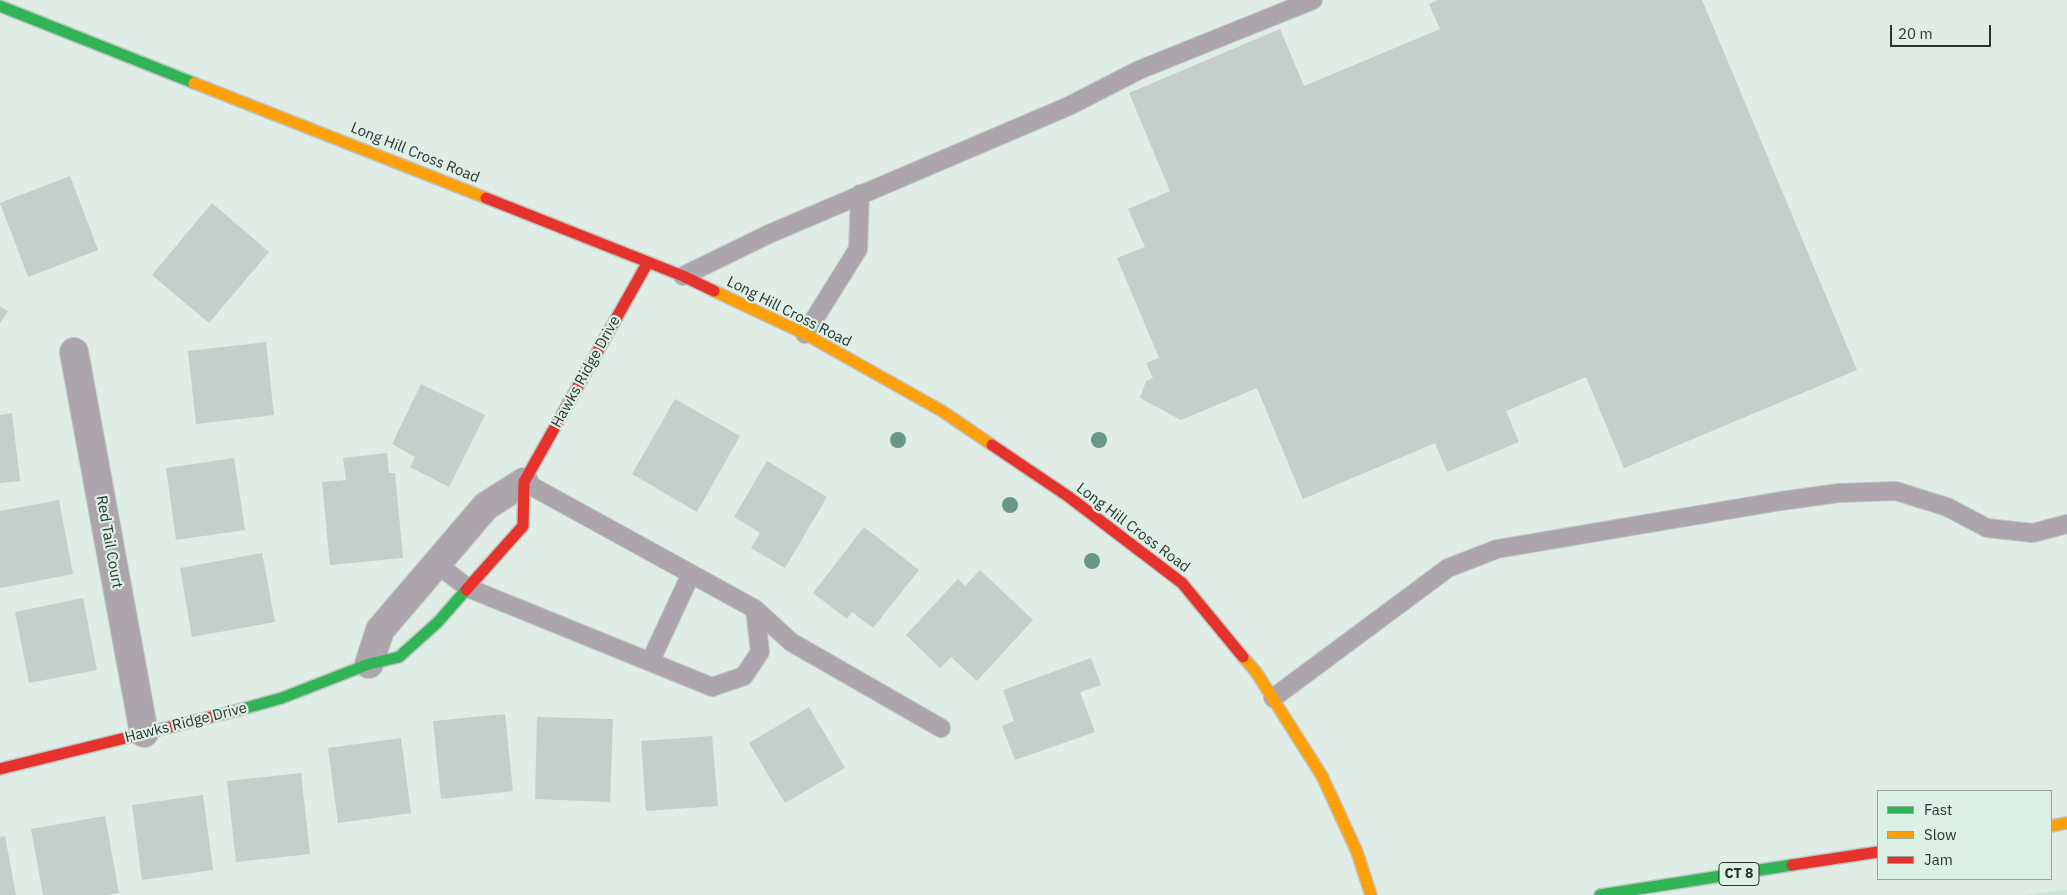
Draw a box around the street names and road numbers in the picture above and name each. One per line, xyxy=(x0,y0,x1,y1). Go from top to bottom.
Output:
street label: Long Hill Cross Road xyxy=(348,119,482,187)
street label: Long Hill Cross Road xyxy=(724,273,854,351)
street label: Hawks Ridge Drive xyxy=(548,313,624,431)
street label: Long Hill Cross Road xyxy=(1073,479,1193,577)
street label: Red Tail Court xyxy=(92,494,126,590)
street label: Hawks Ridge Drive xyxy=(123,699,249,747)
road number: CT 8 xyxy=(1719,862,1759,886)

